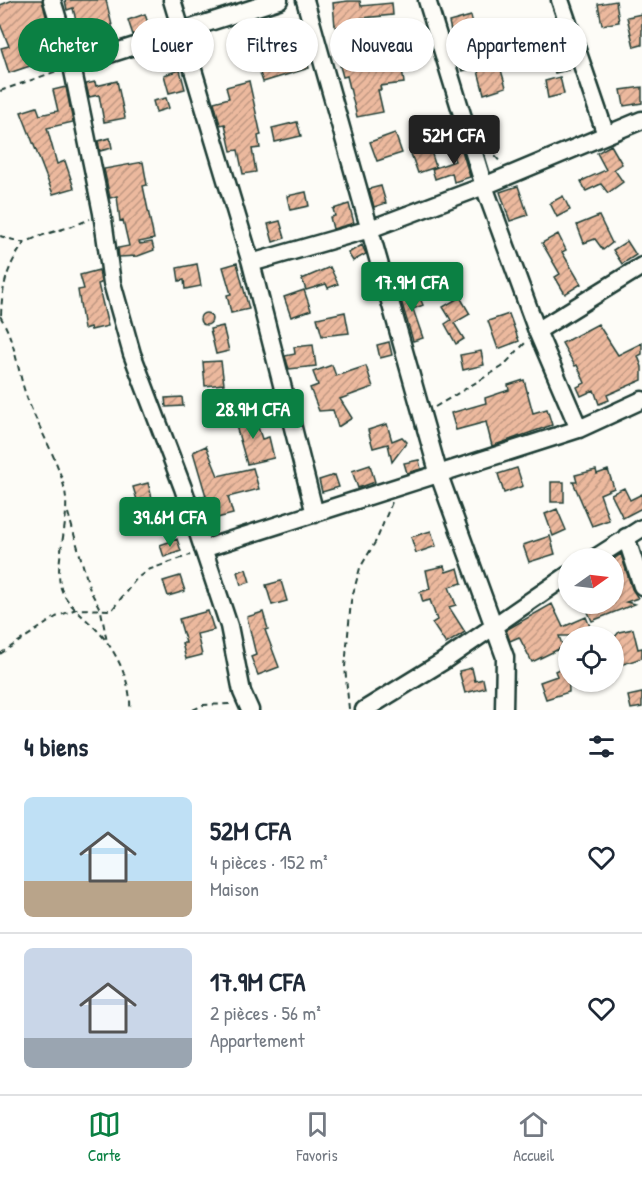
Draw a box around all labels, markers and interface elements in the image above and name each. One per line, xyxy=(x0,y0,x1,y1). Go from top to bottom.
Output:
chip: Acheter xyxy=(18,18,119,72)
chip: Louer xyxy=(131,18,214,72)
chip: Filtres xyxy=(226,18,318,72)
chip: Nouveau xyxy=(330,18,434,72)
chip: Appartement xyxy=(446,18,587,72)
pin: 52M CFA xyxy=(399,115,509,166)
text: 52M CFA xyxy=(423,121,485,148)
pin: 17.9M CFA xyxy=(343,262,481,313)
text: 17.9M CFA xyxy=(375,268,449,295)
pin: 28.9M CFA xyxy=(184,389,322,440)
text: 28.9M CFA xyxy=(216,395,290,422)
pin: 39.6M CFA xyxy=(101,497,239,548)
text: 39.6M CFA xyxy=(133,503,207,530)
north arrow xyxy=(558,548,624,614)
map controls xyxy=(558,548,624,692)
button: locate xyxy=(558,626,624,692)
text: 4 biens xyxy=(24,729,88,764)
icon: filters xyxy=(585,730,618,763)
text: 52M CFA xyxy=(210,813,291,848)
icon: home xyxy=(72,821,144,893)
icon: heart xyxy=(585,841,618,874)
text: 4 pièces · 152 m² xyxy=(210,848,328,875)
text: Maison xyxy=(210,875,259,902)
text: 17.9M CFA xyxy=(210,964,306,999)
icon: home xyxy=(72,972,144,1044)
icon: heart xyxy=(585,992,618,1025)
text: 2 pièces · 56 m² xyxy=(210,999,321,1026)
text: Appartement xyxy=(210,1026,305,1053)
tab: Carte xyxy=(88,1108,121,1166)
tab: Favoris xyxy=(297,1108,338,1166)
tab: Accueil xyxy=(513,1108,554,1166)

